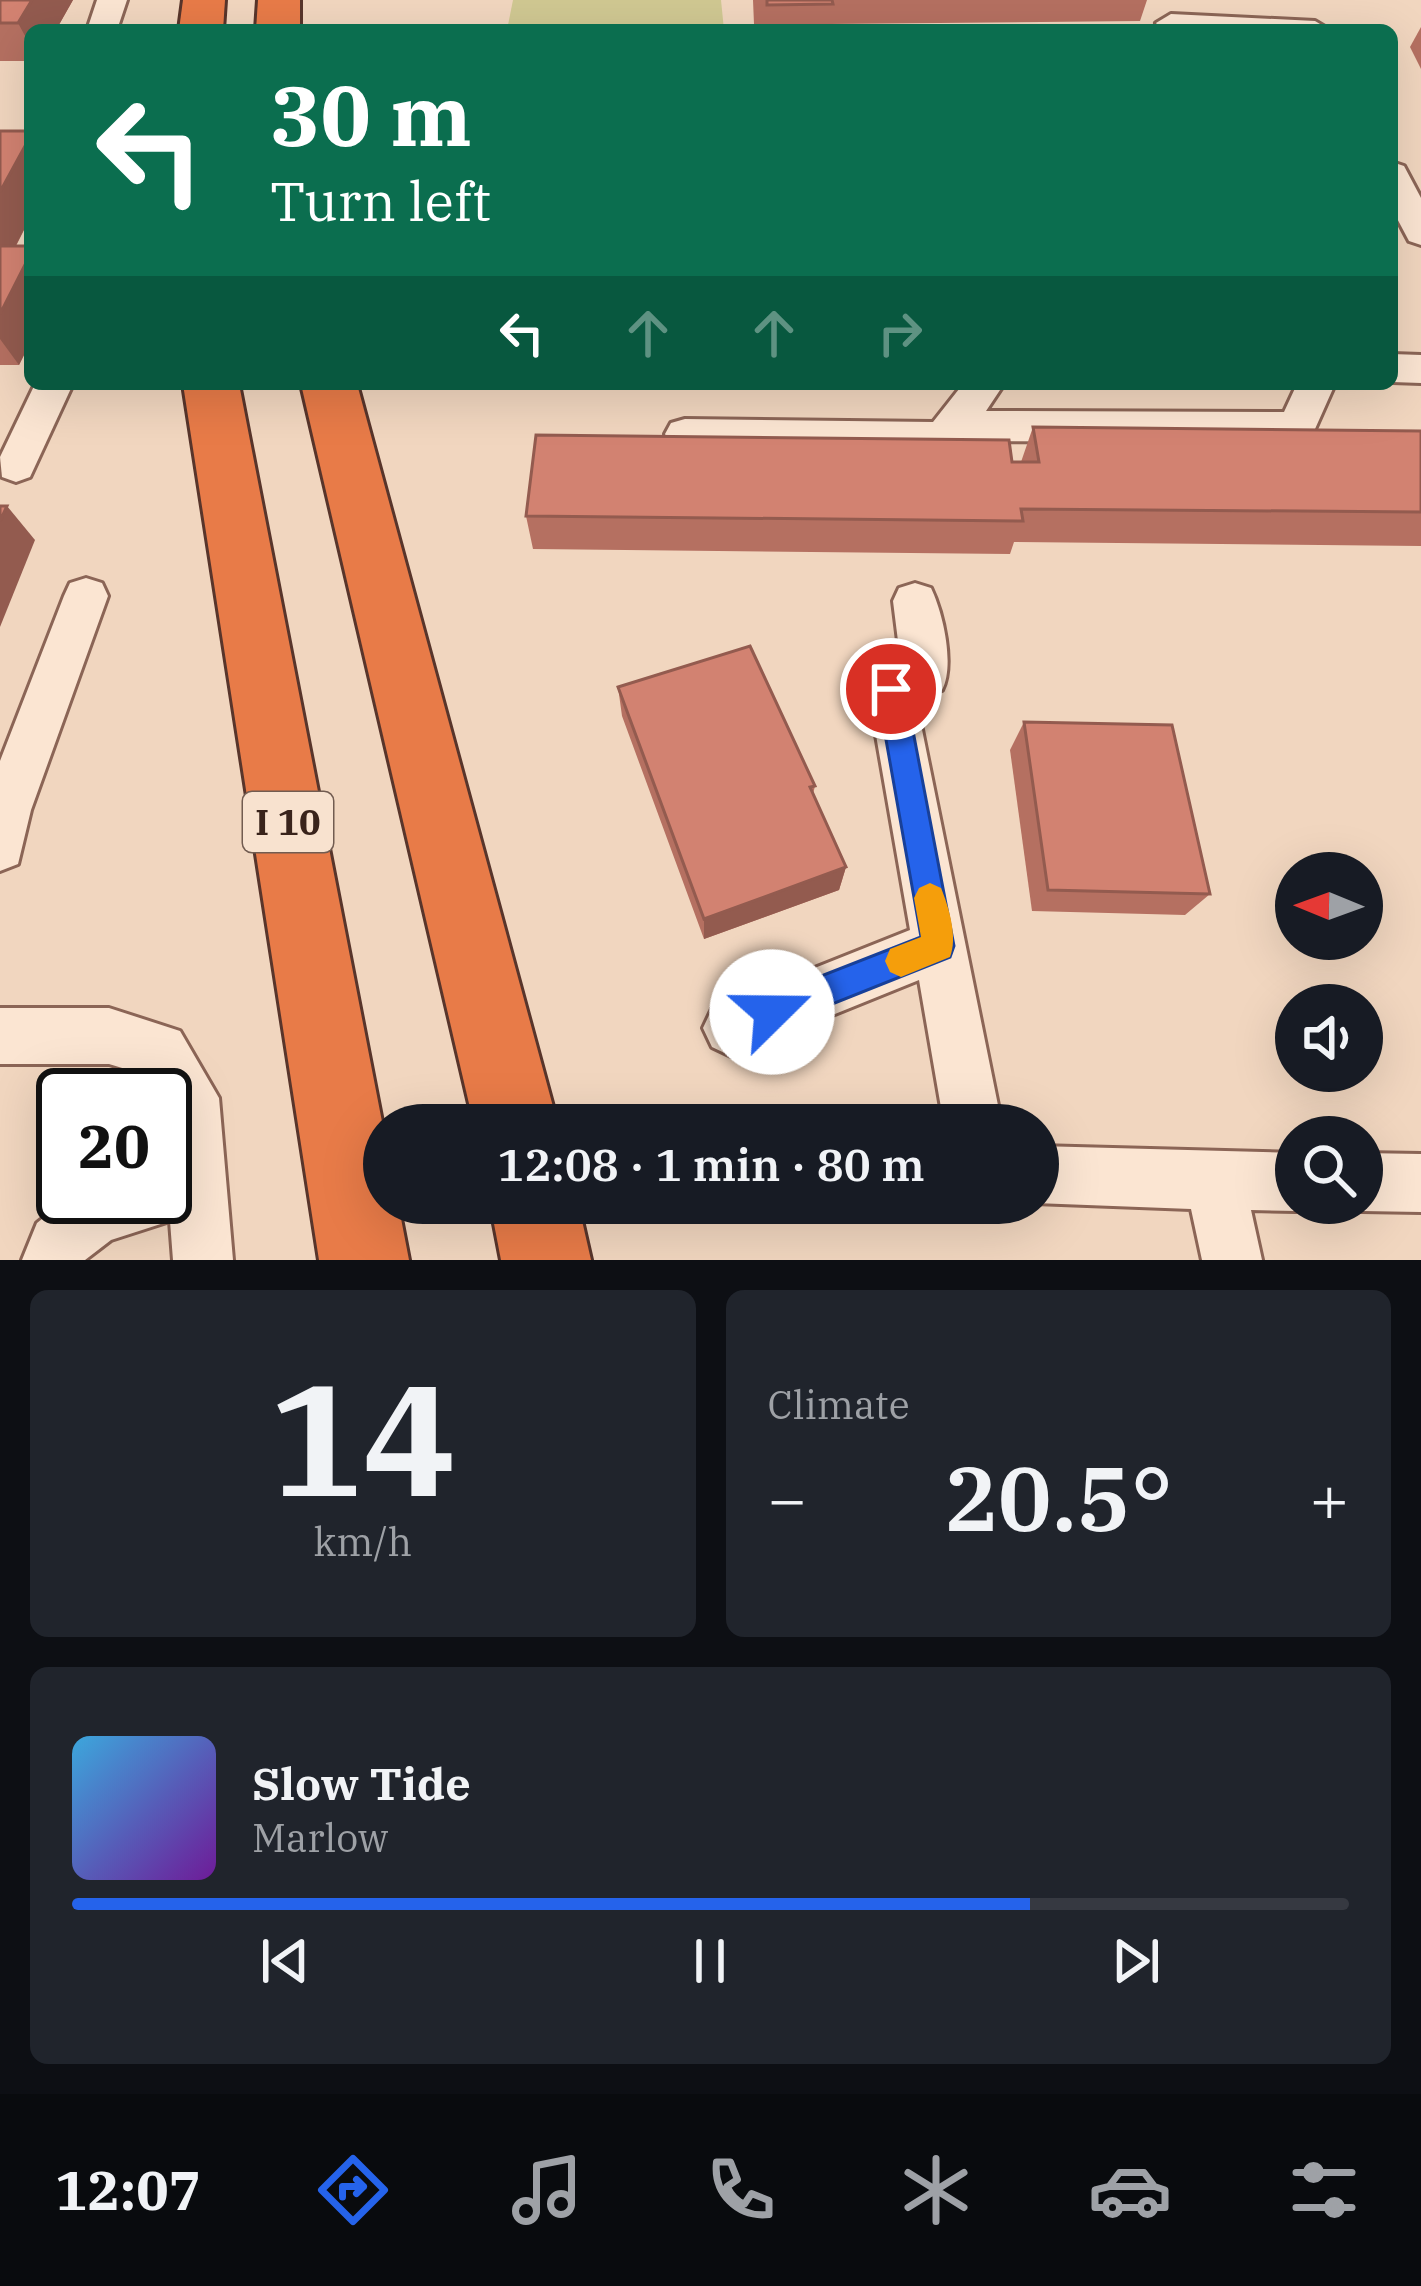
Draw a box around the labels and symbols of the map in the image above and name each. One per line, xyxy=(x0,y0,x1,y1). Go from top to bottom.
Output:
pin xyxy=(840,638,942,740)
road number: I 10 xyxy=(243,792,333,852)
north arrow xyxy=(1275,852,1383,960)
position arrow xyxy=(709,949,835,1075)
speed limit sign: 20 xyxy=(36,1068,192,1224)

